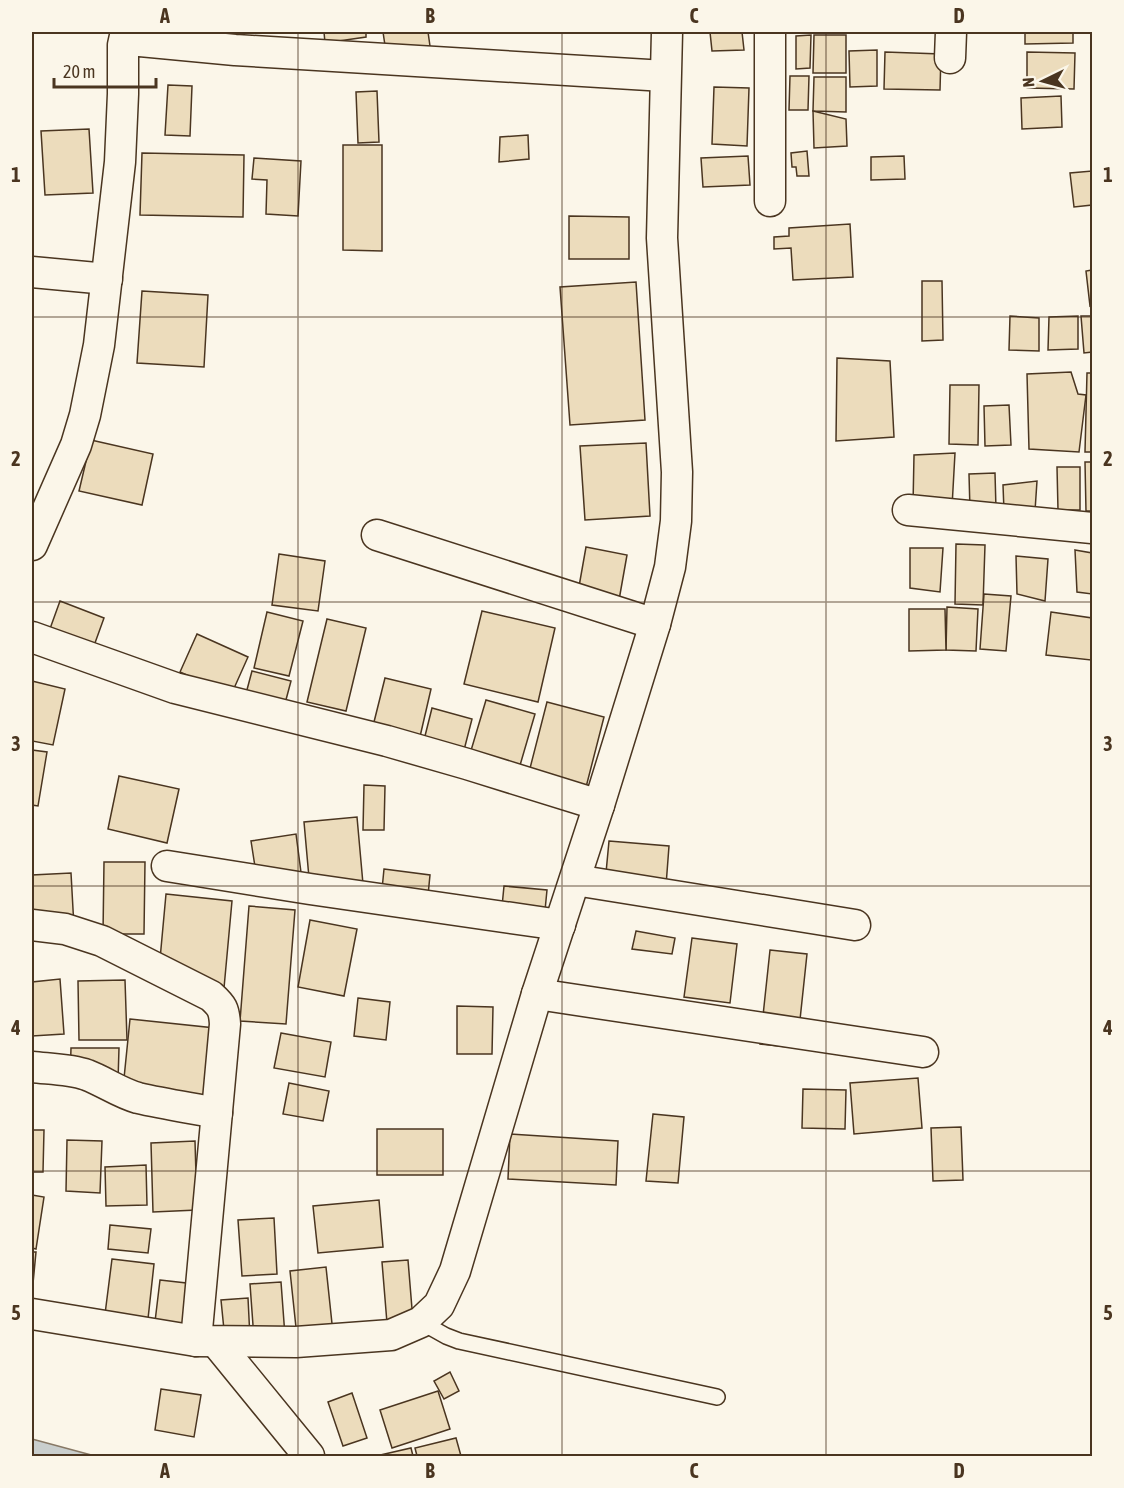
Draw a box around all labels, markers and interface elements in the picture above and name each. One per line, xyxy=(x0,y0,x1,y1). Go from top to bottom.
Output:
text: A xyxy=(159,4,170,27)
text: B xyxy=(425,4,435,27)
text: C xyxy=(690,4,699,27)
text: D xyxy=(953,4,965,27)
scale bar xyxy=(54,51,156,89)
north arrow xyxy=(1013,51,1073,111)
text: 20 m xyxy=(63,61,95,82)
text: N xyxy=(1019,77,1037,88)
text: 1 xyxy=(11,163,21,186)
text: 1 xyxy=(1103,163,1113,186)
text: 2 xyxy=(11,447,21,470)
text: 2 xyxy=(1103,447,1113,470)
text: 3 xyxy=(11,732,21,755)
text: 3 xyxy=(1103,732,1113,755)
text: 4 xyxy=(10,1016,21,1039)
text: 4 xyxy=(1102,1016,1113,1039)
text: 5 xyxy=(11,1301,21,1324)
text: 5 xyxy=(1103,1301,1113,1324)
text: A xyxy=(159,1459,170,1482)
text: B xyxy=(425,1459,435,1482)
text: C xyxy=(690,1459,699,1482)
text: D xyxy=(953,1459,965,1482)

